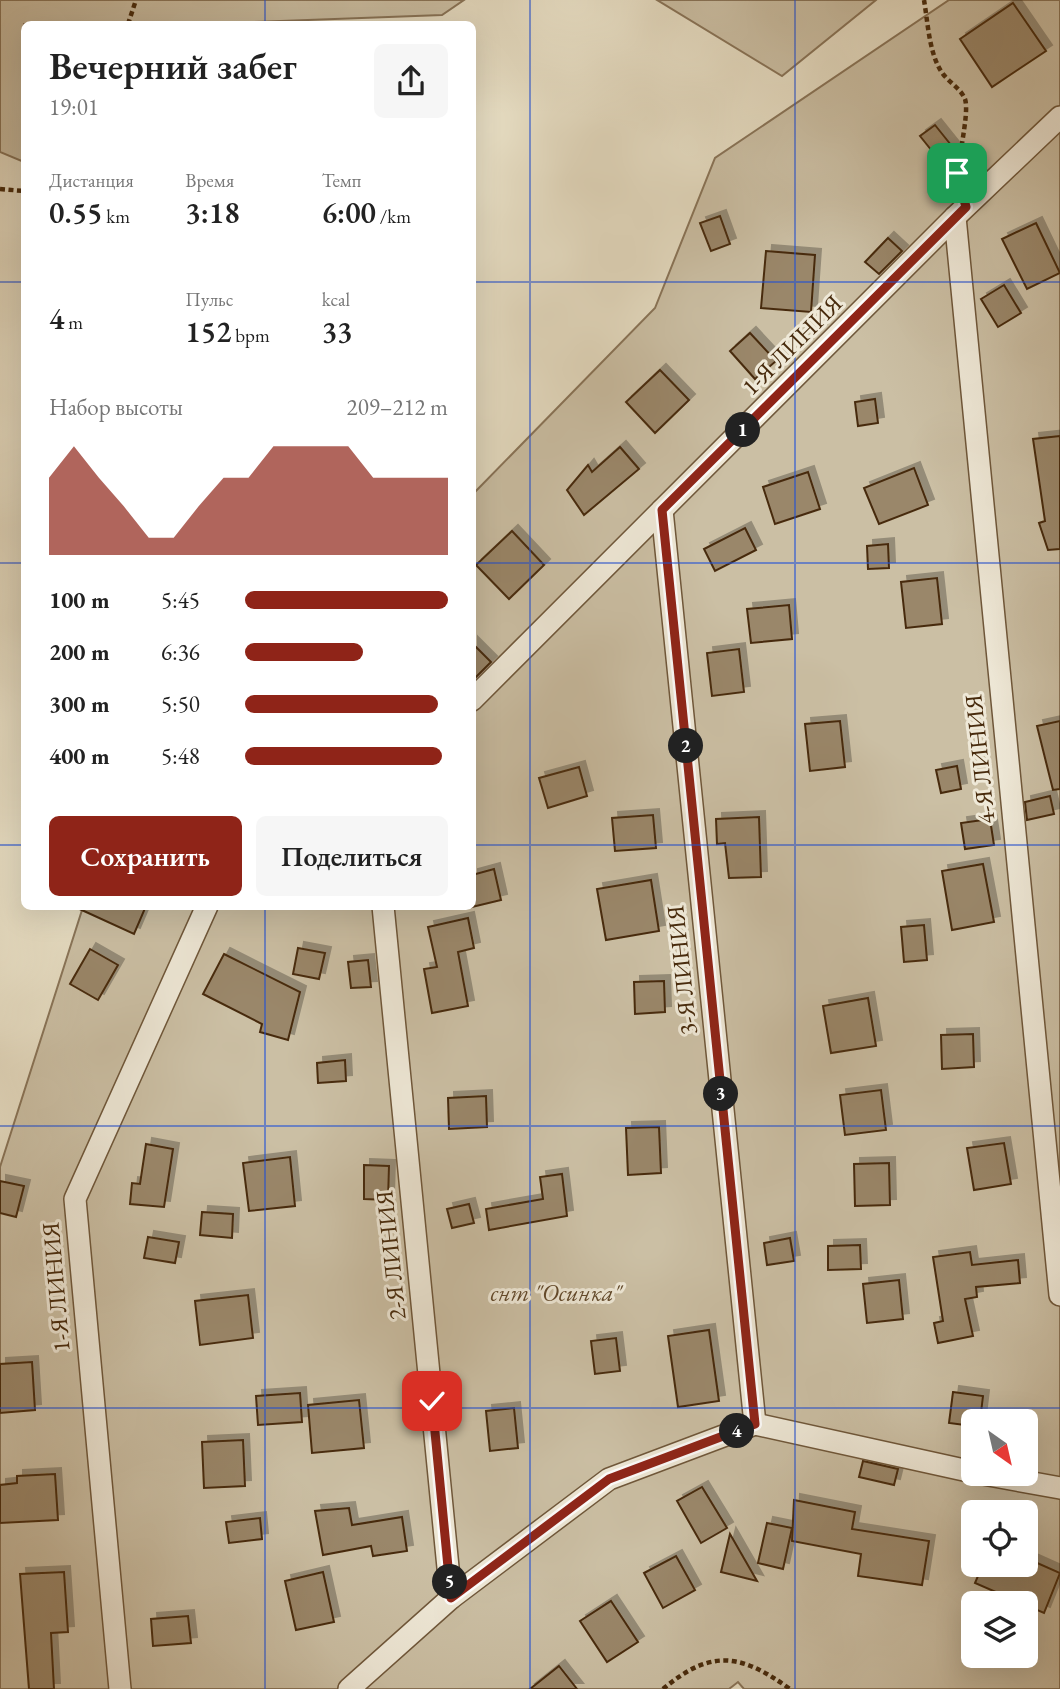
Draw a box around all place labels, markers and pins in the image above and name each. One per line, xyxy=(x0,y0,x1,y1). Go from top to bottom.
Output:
pin xyxy=(927,143,987,203)
pin: 1 xyxy=(726,412,760,448)
pin: 2 xyxy=(668,728,704,764)
pin: 3 xyxy=(704,1076,738,1112)
pin xyxy=(402,1371,462,1431)
pin: 4 xyxy=(720,1414,754,1448)
pin: 5 xyxy=(433,1564,468,1600)

